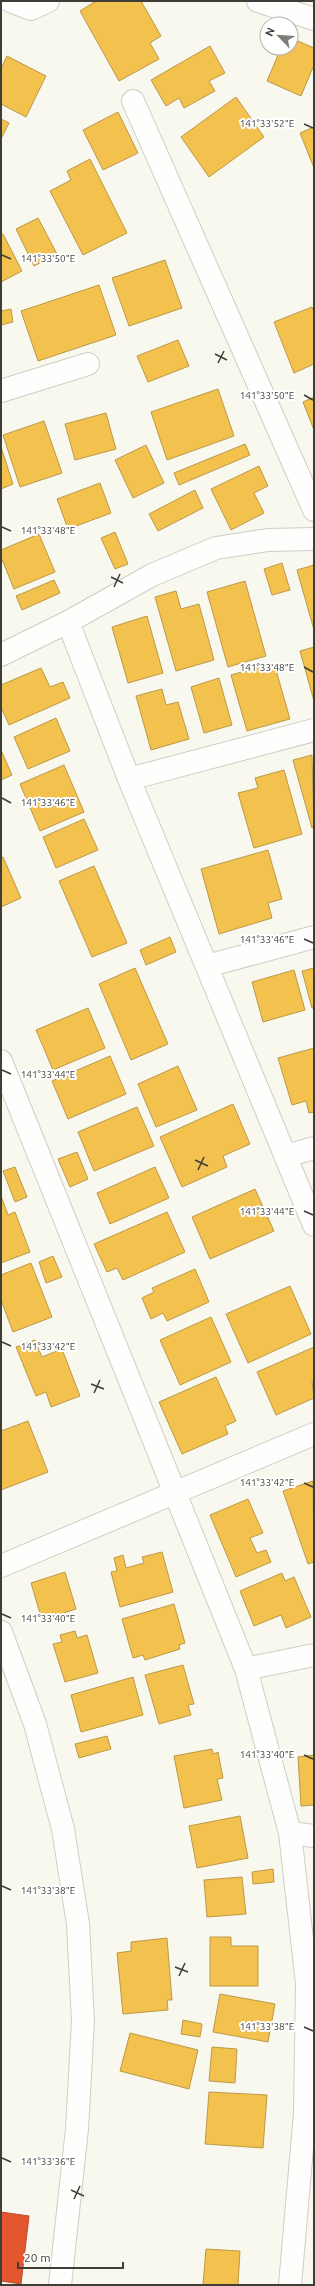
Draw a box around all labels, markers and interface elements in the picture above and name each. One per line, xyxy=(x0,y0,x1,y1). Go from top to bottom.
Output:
north arrow xyxy=(259,16,299,56)
text: N xyxy=(263,26,277,38)
text: 141°33'52"E xyxy=(240,118,295,129)
text: 141°33'50"E xyxy=(21,253,76,264)
text: 141°33'50"E xyxy=(240,390,295,401)
text: 141°33'48"E xyxy=(21,525,76,536)
text: 141°33'48"E xyxy=(240,662,295,673)
text: 141°33'46"E xyxy=(21,797,76,808)
text: 141°33'46"E xyxy=(240,934,295,945)
text: 141°33'44"E xyxy=(21,1069,76,1080)
text: 141°33'44"E xyxy=(240,1206,295,1217)
text: 141°33'42"E xyxy=(21,1341,76,1352)
text: 141°33'42"E xyxy=(240,1477,295,1488)
text: 141°33'40"E xyxy=(21,1613,76,1624)
text: 141°33'40"E xyxy=(240,1749,295,1760)
text: 141°33'38"E xyxy=(21,1885,76,1896)
text: 141°33'38"E xyxy=(240,2021,295,2032)
text: 141°33'36"E xyxy=(21,2156,76,2167)
scale bar xyxy=(18,2244,123,2270)
text: 20 m xyxy=(24,2251,51,2264)

